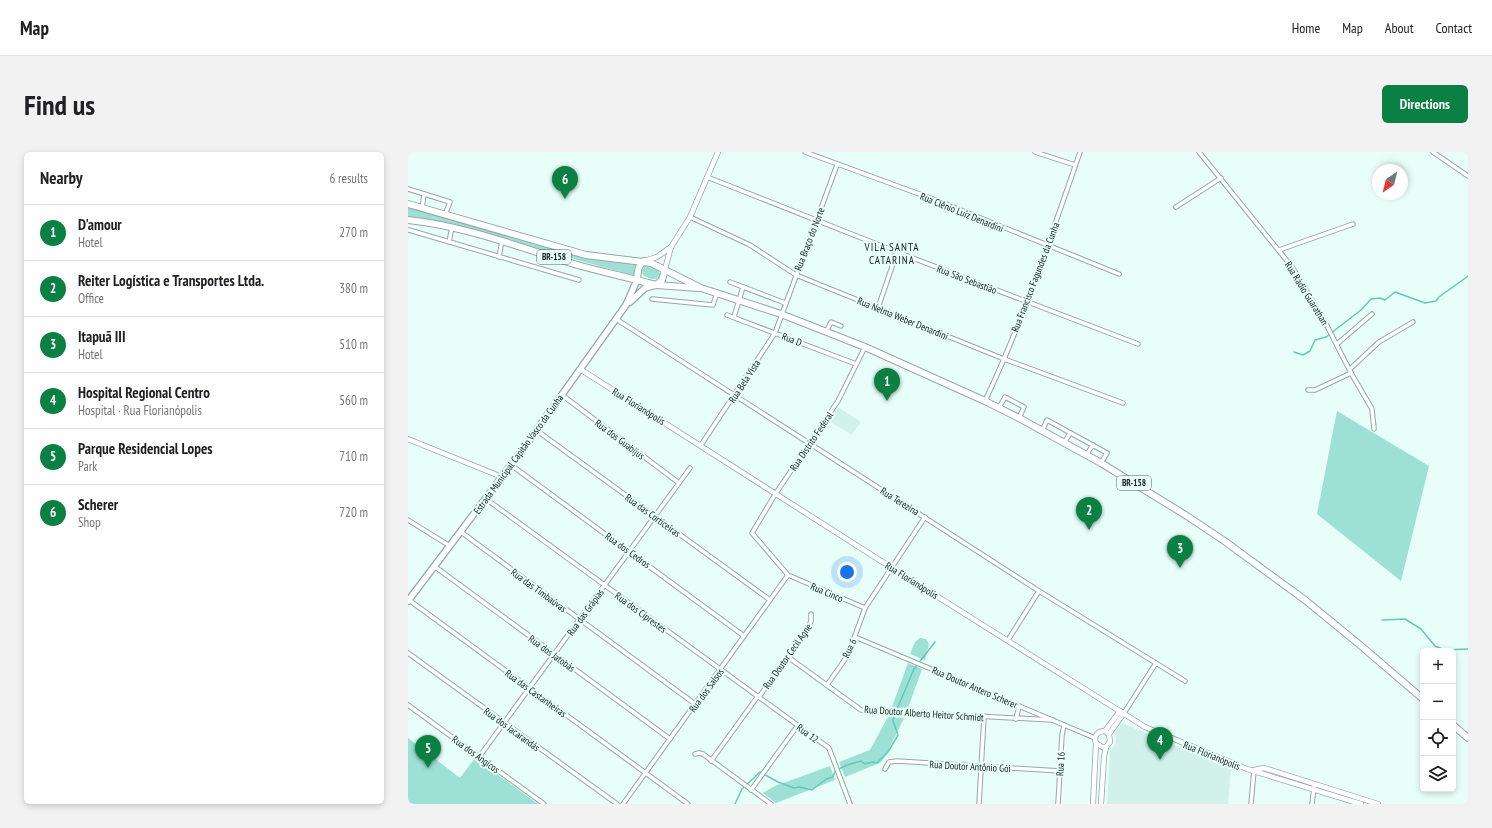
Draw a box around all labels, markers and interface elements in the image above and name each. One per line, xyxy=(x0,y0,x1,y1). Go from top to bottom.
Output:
text: Map xyxy=(20,16,49,40)
text: Home xyxy=(1292,19,1320,37)
text: Map xyxy=(1342,19,1363,37)
text: About xyxy=(1385,19,1414,37)
text: Contact xyxy=(1436,19,1472,37)
button: Directions xyxy=(1382,85,1468,123)
text: Find us xyxy=(24,86,95,123)
north arrow xyxy=(1372,164,1408,200)
pin: 6 xyxy=(552,166,578,199)
text: Nearby xyxy=(40,167,83,189)
text: 6 results xyxy=(329,170,368,187)
street label: Rua Clênio Luiz Denardini xyxy=(918,190,1005,235)
street label: Rua Braço do Norte xyxy=(791,206,828,273)
text: D'amour xyxy=(78,215,122,234)
street label: Rua Francisco Fagundes da Cunha xyxy=(1008,220,1062,334)
text: 1 xyxy=(50,224,56,241)
text: 270 m xyxy=(339,224,368,241)
text: Hotel xyxy=(78,234,102,251)
district label: VILA SANTA CATARINA xyxy=(864,240,919,267)
road number: BR-158 xyxy=(537,250,571,264)
street label: Rua Rádio Guarathan xyxy=(1282,259,1331,327)
street label: Rua São Sebastião xyxy=(935,262,999,297)
text: Reiter Logística e Transportes Ltda. xyxy=(78,271,264,290)
text: 2 xyxy=(50,280,56,297)
text: 380 m xyxy=(339,280,368,297)
text: Office xyxy=(78,290,104,307)
street label: Rua Nelma Weber Denardini xyxy=(855,294,950,343)
text: Itapuã III xyxy=(78,327,126,346)
street label: Rua D xyxy=(780,330,804,349)
text: 3 xyxy=(50,336,56,353)
text: 510 m xyxy=(339,336,368,353)
text: Hotel xyxy=(78,346,102,363)
street label: Rua Bela Vista xyxy=(726,357,763,405)
pin: 1 xyxy=(874,368,900,401)
text: Hospital Regional Centro xyxy=(78,383,210,402)
street label: Rua Florianópolis xyxy=(610,385,668,428)
text: 4 xyxy=(50,392,56,409)
text: 560 m xyxy=(339,392,368,409)
street label: Estrada Municipal Capitão Vasco da Cunha xyxy=(471,392,566,517)
text: Hospital · Rua Florianópolis xyxy=(78,402,202,419)
street label: Rua Distrito Federal xyxy=(787,409,836,473)
street label: Rua dos Guabijus xyxy=(592,416,648,463)
text: Parque Residencial Lopes xyxy=(78,439,213,458)
text: 5 xyxy=(50,448,56,465)
text: 710 m xyxy=(339,448,368,465)
text: Park xyxy=(78,458,97,475)
road number: BR-158 xyxy=(1117,476,1151,490)
street label: Rua Terezina xyxy=(878,484,922,518)
street label: Rua das Corticeiras xyxy=(622,491,683,540)
text: Scherer xyxy=(78,495,118,514)
pin: 2 xyxy=(1076,497,1102,530)
text: 6 xyxy=(50,504,56,521)
text: 720 m xyxy=(339,504,368,521)
text: Shop xyxy=(78,514,101,531)
street label: Rua dos Cedros xyxy=(603,530,653,571)
pin: 3 xyxy=(1167,535,1193,568)
street label: Rua Florianópolis xyxy=(883,559,941,602)
your location xyxy=(837,562,857,582)
street label: Rua das Timbaúvas xyxy=(508,566,570,615)
street label: Rua Cinco xyxy=(809,580,845,605)
street label: Rua das Grápias xyxy=(564,586,607,638)
street label: Rua dos Ciprestes xyxy=(612,589,670,636)
street label: Rua Doutor Cecil Agne xyxy=(760,621,815,691)
street label: Rua dos Jatobás xyxy=(526,632,578,675)
street label: Rua 6 xyxy=(839,636,860,660)
map controls xyxy=(1420,648,1456,792)
button: + xyxy=(1420,648,1456,684)
street label: Rua Doutor Antero Scherer xyxy=(930,664,1020,711)
street label: Rua dos Salsos xyxy=(686,665,727,715)
street label: Rua das Castanheiras xyxy=(502,667,570,720)
button: − xyxy=(1420,684,1456,720)
street label: Rua Doutor Alberto Heitor Schmidt xyxy=(864,703,984,724)
street label: Rua dos Jacarandás xyxy=(481,705,543,754)
button: locate xyxy=(1420,720,1456,756)
street label: Rua 12 xyxy=(794,721,821,746)
pin: 4 xyxy=(1147,727,1173,760)
street label: Rua dos Angicos xyxy=(449,733,503,776)
pin: 5 xyxy=(415,735,441,768)
street label: Rua Florianópolis xyxy=(1181,738,1243,773)
street label: Rua 16 xyxy=(1053,751,1068,776)
button: layers xyxy=(1420,756,1456,792)
street label: Rua Doutor Antônio Gói xyxy=(929,758,1011,775)

